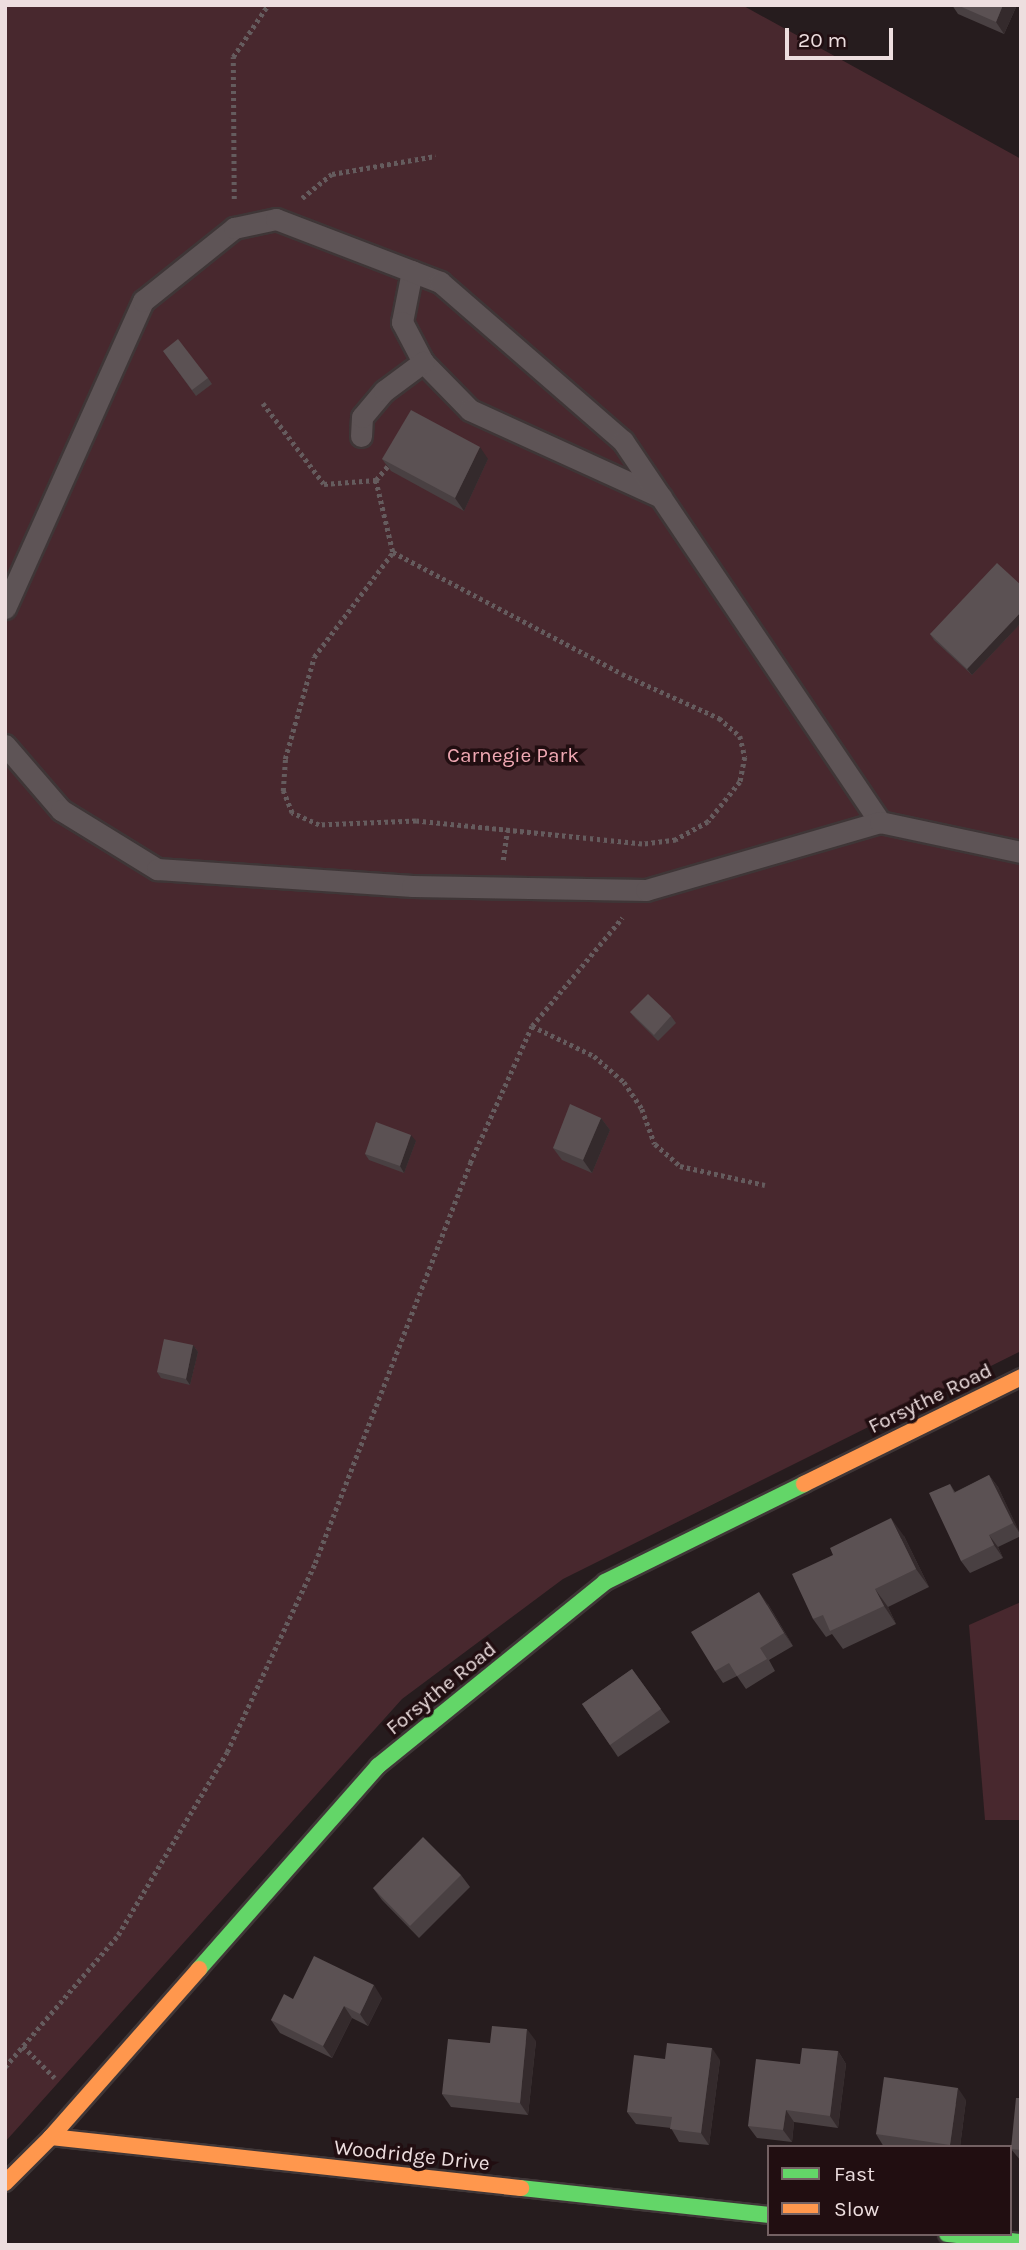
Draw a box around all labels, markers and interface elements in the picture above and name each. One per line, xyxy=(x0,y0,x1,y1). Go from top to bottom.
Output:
scale bar xyxy=(788,14,897,58)
text: 20 m xyxy=(798,28,847,52)
park label: Carnegie Park xyxy=(447,742,579,768)
street label: Forsythe Road xyxy=(864,1357,996,1439)
street label: Forsythe Road xyxy=(381,1636,501,1740)
street label: Woodridge Drive xyxy=(333,2134,491,2176)
legend xyxy=(767,2145,1012,2236)
text: Fast xyxy=(834,2162,875,2186)
text: Slow xyxy=(834,2197,879,2221)

